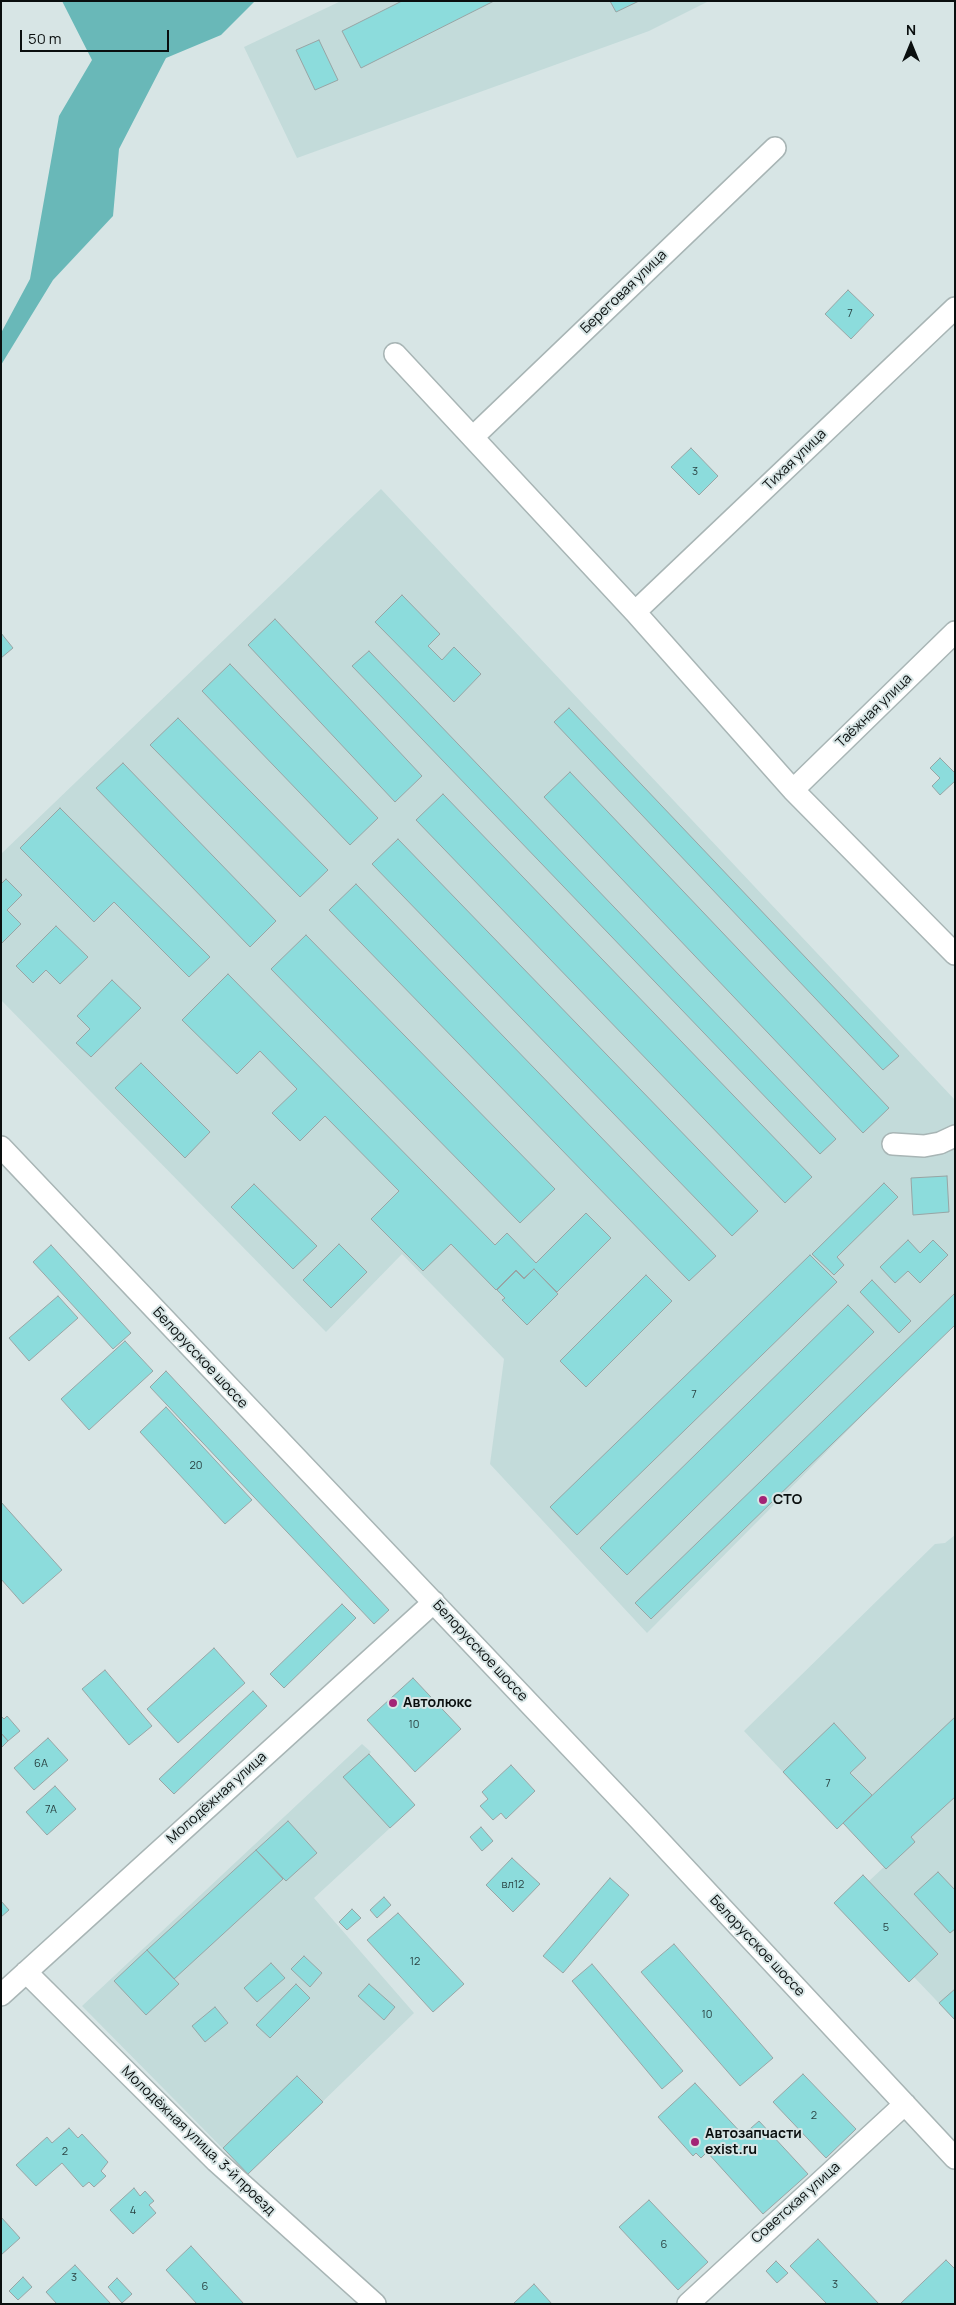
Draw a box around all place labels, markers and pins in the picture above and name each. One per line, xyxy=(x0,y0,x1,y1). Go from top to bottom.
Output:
place label: СТО xyxy=(773,1492,802,1508)
marker: СТО xyxy=(757,1494,769,1506)
place label: Автолюкс xyxy=(403,1695,472,1711)
marker: Автолюкс xyxy=(387,1697,399,1709)
place label: Автозапчасти exist.ru xyxy=(705,2126,802,2158)
marker: Автозапчасти exist.ru xyxy=(689,2136,701,2148)

